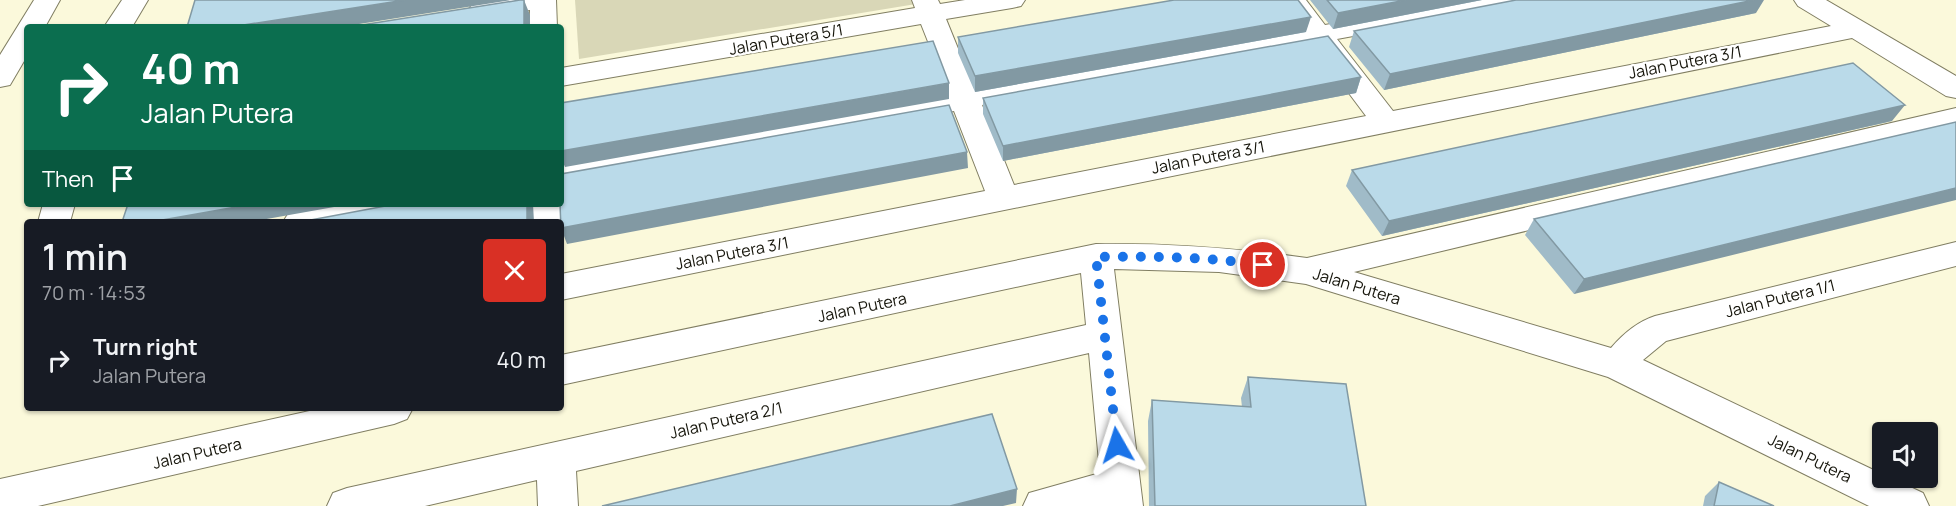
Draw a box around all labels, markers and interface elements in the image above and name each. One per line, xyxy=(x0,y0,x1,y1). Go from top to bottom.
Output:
street label: Jalan Putera 5/1 xyxy=(727,18,845,60)
text: 40 m xyxy=(141,39,240,97)
street label: Jalan Putera 3/1 xyxy=(1626,40,1744,84)
icon: right xyxy=(42,48,120,126)
text: Jalan Putera xyxy=(141,94,294,131)
street label: Jalan Putera 3/1 xyxy=(1149,135,1267,179)
icon: arrive xyxy=(106,162,139,195)
text: Then xyxy=(42,164,94,194)
street label: Jalan Putera 3/1 xyxy=(673,231,791,275)
text: 1 min xyxy=(42,232,128,281)
button: close xyxy=(483,239,546,302)
pin xyxy=(1237,239,1288,290)
icon: arrive xyxy=(1246,248,1279,281)
street label: Jalan Putera xyxy=(1310,262,1404,310)
street label: Jalan Putera 1/1 xyxy=(1723,274,1837,322)
text: 70 m · 14:53 xyxy=(42,279,146,306)
street label: Jalan Putera xyxy=(815,287,909,327)
text: Turn right xyxy=(93,332,198,362)
icon: right xyxy=(42,344,75,377)
text: 40 m xyxy=(497,345,546,375)
text: Jalan Putera xyxy=(93,362,206,389)
street label: Jalan Putera 2/1 xyxy=(667,396,785,444)
position arrow xyxy=(1085,413,1149,477)
map controls xyxy=(1872,422,1938,488)
button: sound xyxy=(1872,422,1938,488)
street label: Jalan Putera xyxy=(1764,428,1856,488)
street label: Jalan Putera xyxy=(150,432,244,474)

